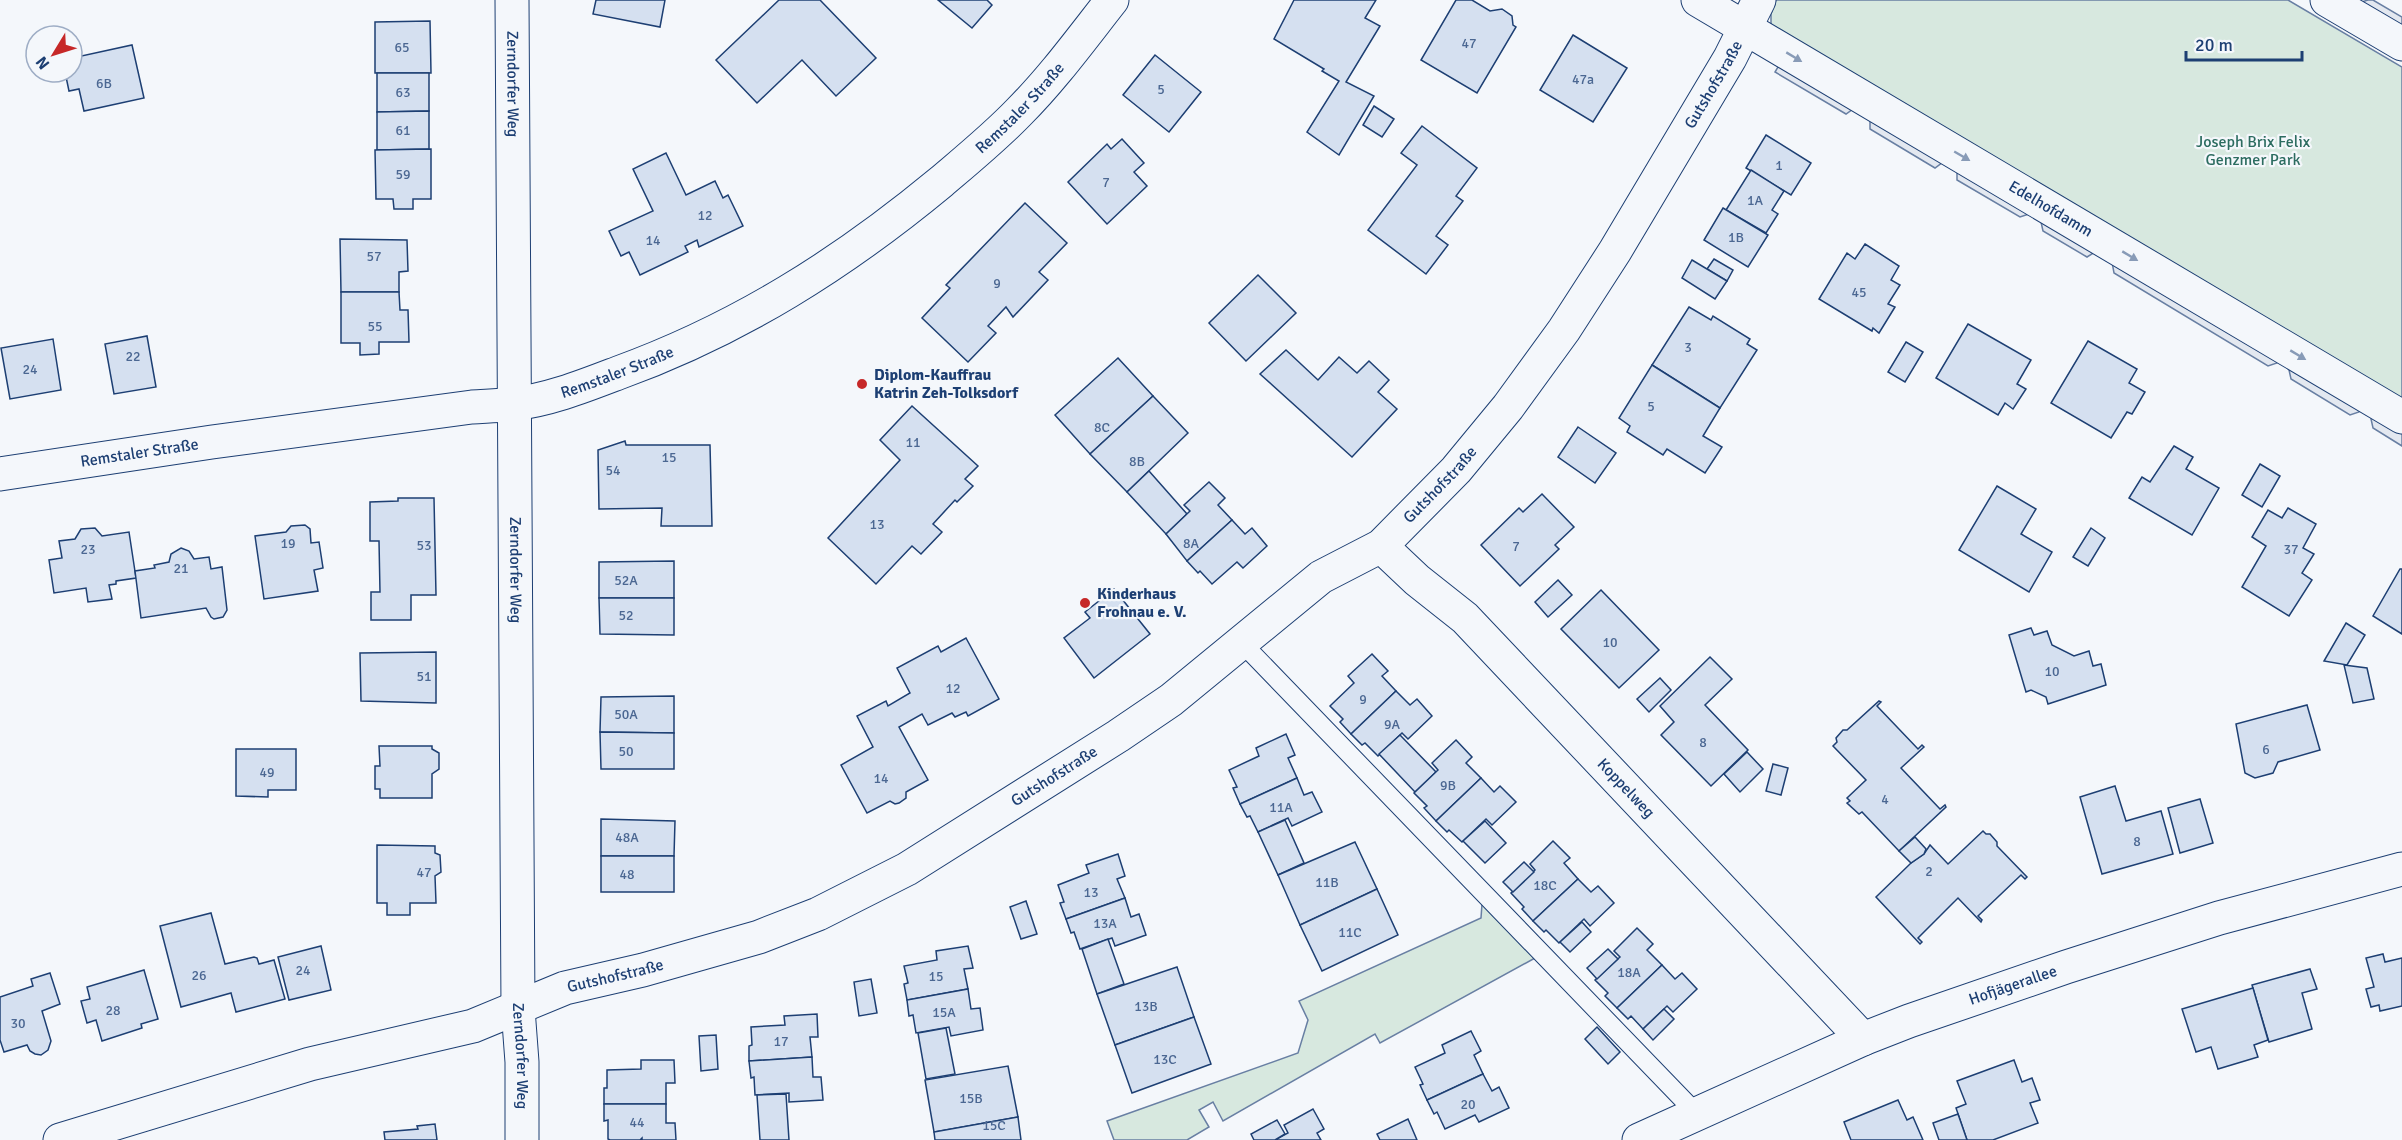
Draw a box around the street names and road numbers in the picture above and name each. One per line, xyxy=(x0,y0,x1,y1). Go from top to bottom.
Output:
street label: Zerndorfer Weg xyxy=(502,31,523,137)
street label: Gutshofstraße xyxy=(1680,37,1747,132)
street label: Remstaler Straße xyxy=(971,59,1069,158)
street label: Edelhofdamm xyxy=(2005,176,2096,242)
street label: Remstaler Straße xyxy=(558,342,677,403)
street label: Remstaler Straße xyxy=(79,434,200,472)
street label: Gutshofstraße xyxy=(1399,442,1481,528)
street label: Zerndorfer Weg xyxy=(505,517,526,623)
street label: Gutshofstraße xyxy=(1007,741,1101,811)
street label: Koppelweg xyxy=(1593,754,1659,822)
street label: Gutshofstraße xyxy=(565,955,666,997)
street label: Hofjägerallee xyxy=(1966,961,2060,1010)
street label: Zerndorfer Weg xyxy=(508,1003,532,1109)

